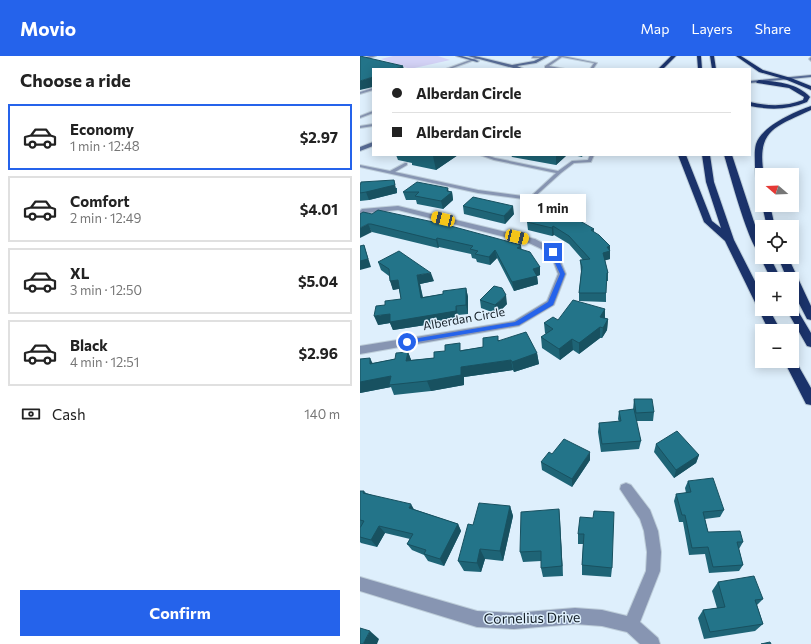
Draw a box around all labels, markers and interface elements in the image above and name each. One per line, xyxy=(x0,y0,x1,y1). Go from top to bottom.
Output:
text: Movio xyxy=(20,17,76,40)
text: Map xyxy=(641,20,669,37)
text: Layers xyxy=(691,20,733,37)
text: Share xyxy=(755,20,791,37)
text: Choose a ride xyxy=(20,69,131,91)
text: Alberdan Circle xyxy=(416,84,522,102)
icon: car xyxy=(22,119,58,155)
text: Economy xyxy=(70,120,134,138)
text: Alberdan Circle xyxy=(416,123,522,141)
text: $2.97 xyxy=(300,128,338,146)
text: 1 min · 12:48 xyxy=(70,138,140,154)
north arrow xyxy=(755,168,799,212)
map controls xyxy=(755,168,799,368)
icon: car xyxy=(22,191,58,227)
text: Comfort xyxy=(70,192,130,210)
callout: 1 min xyxy=(520,194,586,222)
text: $4.01 xyxy=(300,200,338,218)
text: 1 min xyxy=(538,200,568,216)
text: 2 min · 12:49 xyxy=(70,210,141,226)
car xyxy=(430,210,456,228)
button: locate xyxy=(755,220,799,264)
car xyxy=(504,228,530,246)
route end xyxy=(544,243,562,261)
icon: car xyxy=(22,263,58,299)
text: XL xyxy=(70,264,89,282)
text: $5.04 xyxy=(298,272,338,290)
button: + xyxy=(755,272,799,316)
text: 3 min · 12:50 xyxy=(70,282,142,298)
street label: Alberdan Circle xyxy=(422,304,506,332)
button: − xyxy=(755,324,799,368)
route start xyxy=(398,333,416,351)
icon: car xyxy=(22,335,58,371)
text: Black xyxy=(70,336,108,354)
text: $2.96 xyxy=(299,344,338,362)
text: 4 min · 12:51 xyxy=(70,354,139,370)
icon: cash xyxy=(20,403,42,425)
text: Cash xyxy=(52,405,86,423)
text: 140 m xyxy=(304,406,340,422)
button: Confirm xyxy=(20,590,340,636)
street label: Cornelius Drive xyxy=(483,608,581,627)

